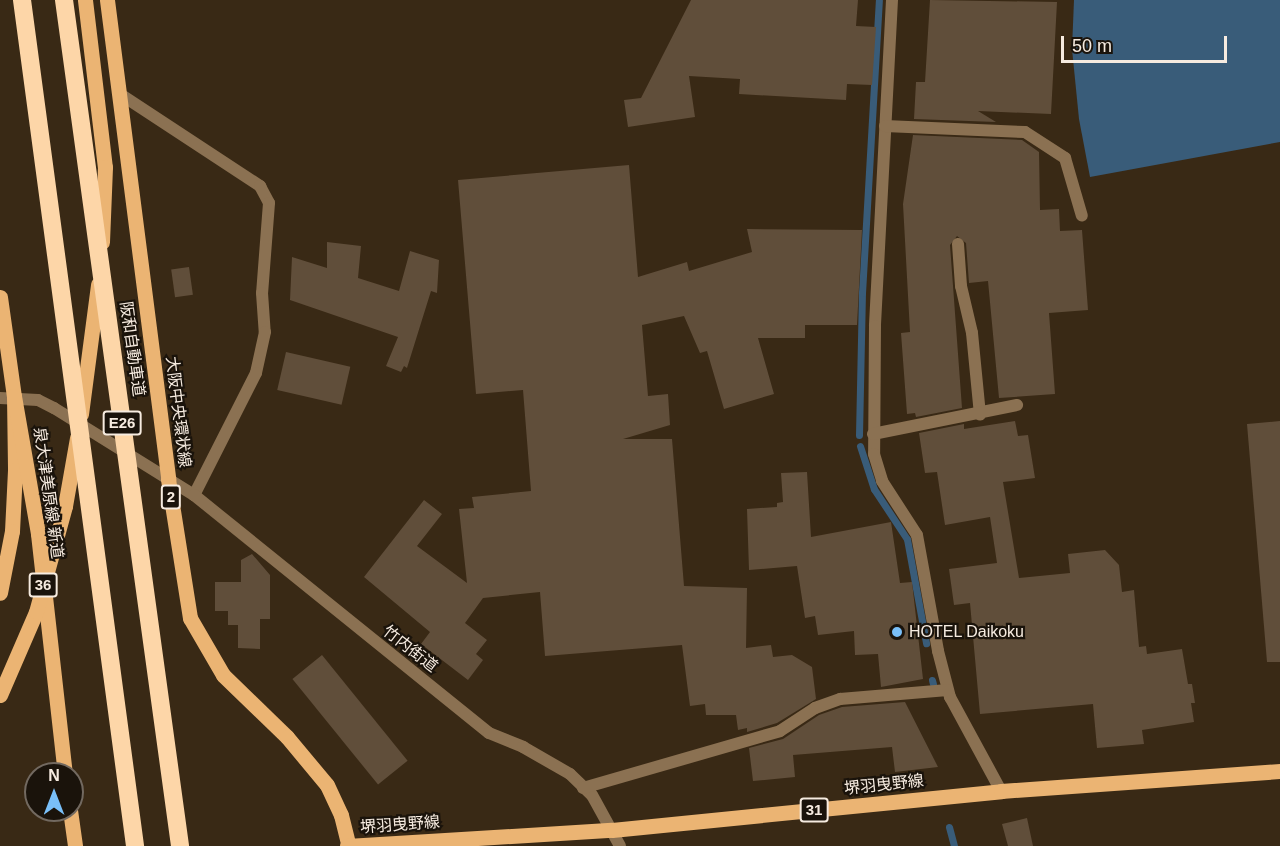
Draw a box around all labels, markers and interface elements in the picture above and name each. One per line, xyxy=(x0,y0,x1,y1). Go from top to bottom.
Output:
scale bar xyxy=(1064,24,1230,62)
text: 50 m xyxy=(1072,36,1112,56)
street label: 阪和自動車道 xyxy=(116,300,148,398)
street label: 大阪中央環状線 xyxy=(162,355,194,469)
road number: E26 xyxy=(102,411,142,435)
street label: 泉大津美原線 新道 xyxy=(29,426,67,560)
road number: 2 xyxy=(160,485,182,509)
road number: 36 xyxy=(28,573,58,597)
street label: 竹内街道 xyxy=(379,622,441,676)
place label: HOTEL Daikoku xyxy=(909,622,1025,642)
marker: HOTEL Daikoku xyxy=(890,625,904,639)
north arrow xyxy=(24,762,84,822)
text: N xyxy=(48,767,60,784)
street label: 堺羽曳野線 xyxy=(843,771,925,799)
road number: 31 xyxy=(799,798,829,822)
street label: 堺羽曳野線 xyxy=(359,813,441,837)

